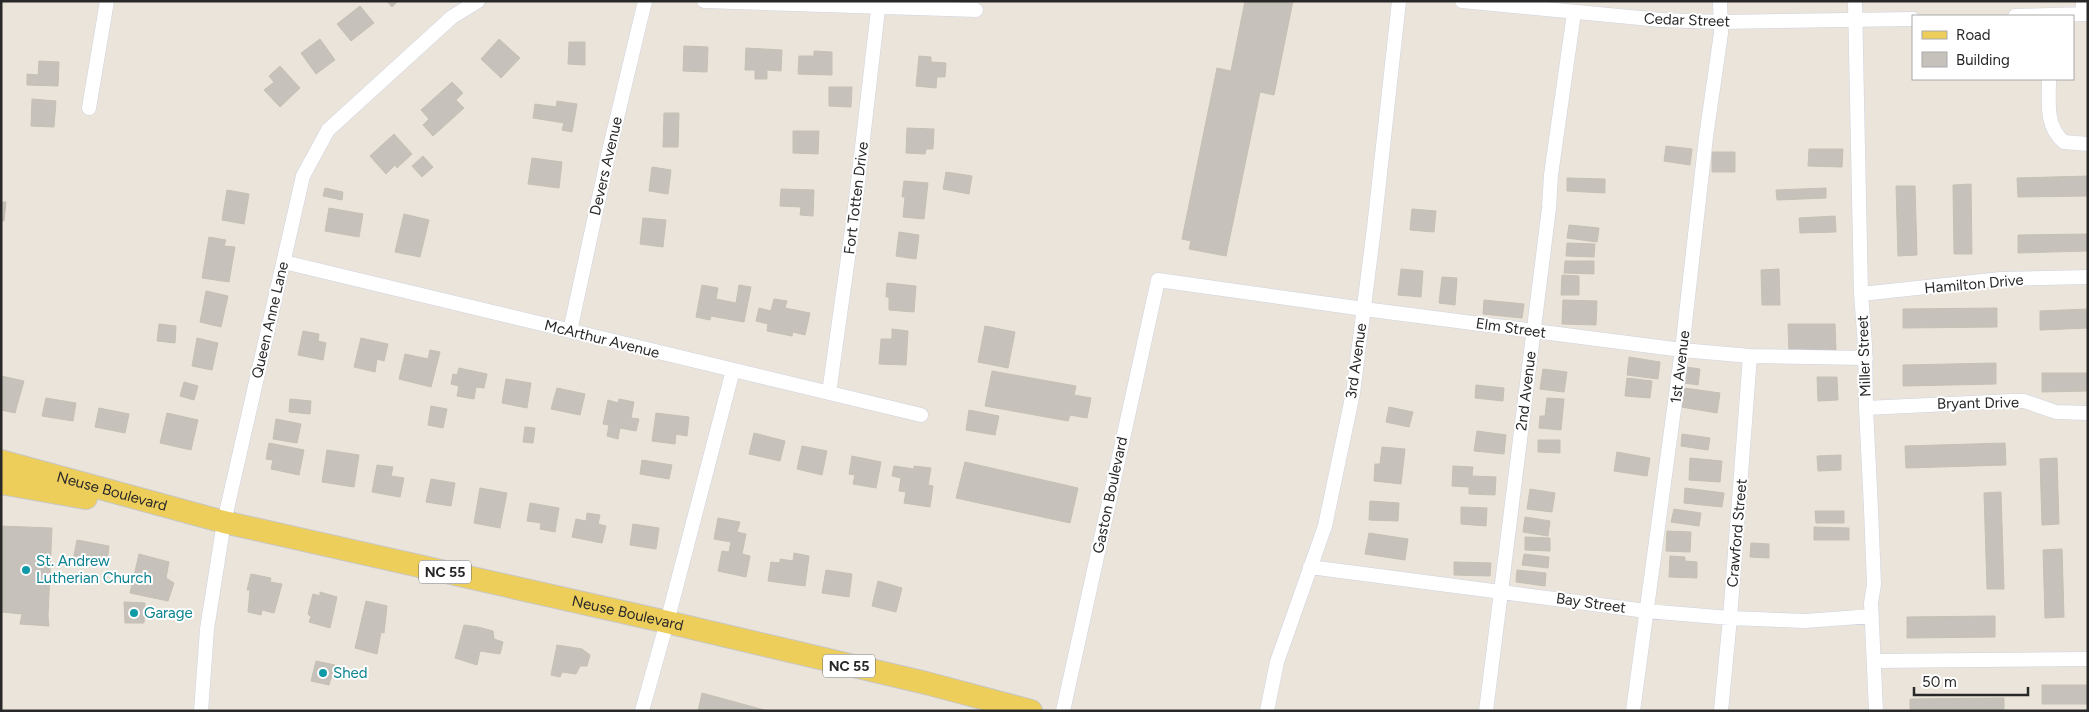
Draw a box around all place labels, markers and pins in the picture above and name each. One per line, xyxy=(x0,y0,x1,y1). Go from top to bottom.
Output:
place label: St. Andrew Lutherian Church xyxy=(36,552,152,587)
marker: St. Andrew Lutherian Church xyxy=(20,564,32,576)
place label: Garage xyxy=(144,604,193,622)
marker: Garage xyxy=(128,607,140,619)
place label: Shed xyxy=(333,664,368,682)
marker: Shed xyxy=(317,667,329,679)

